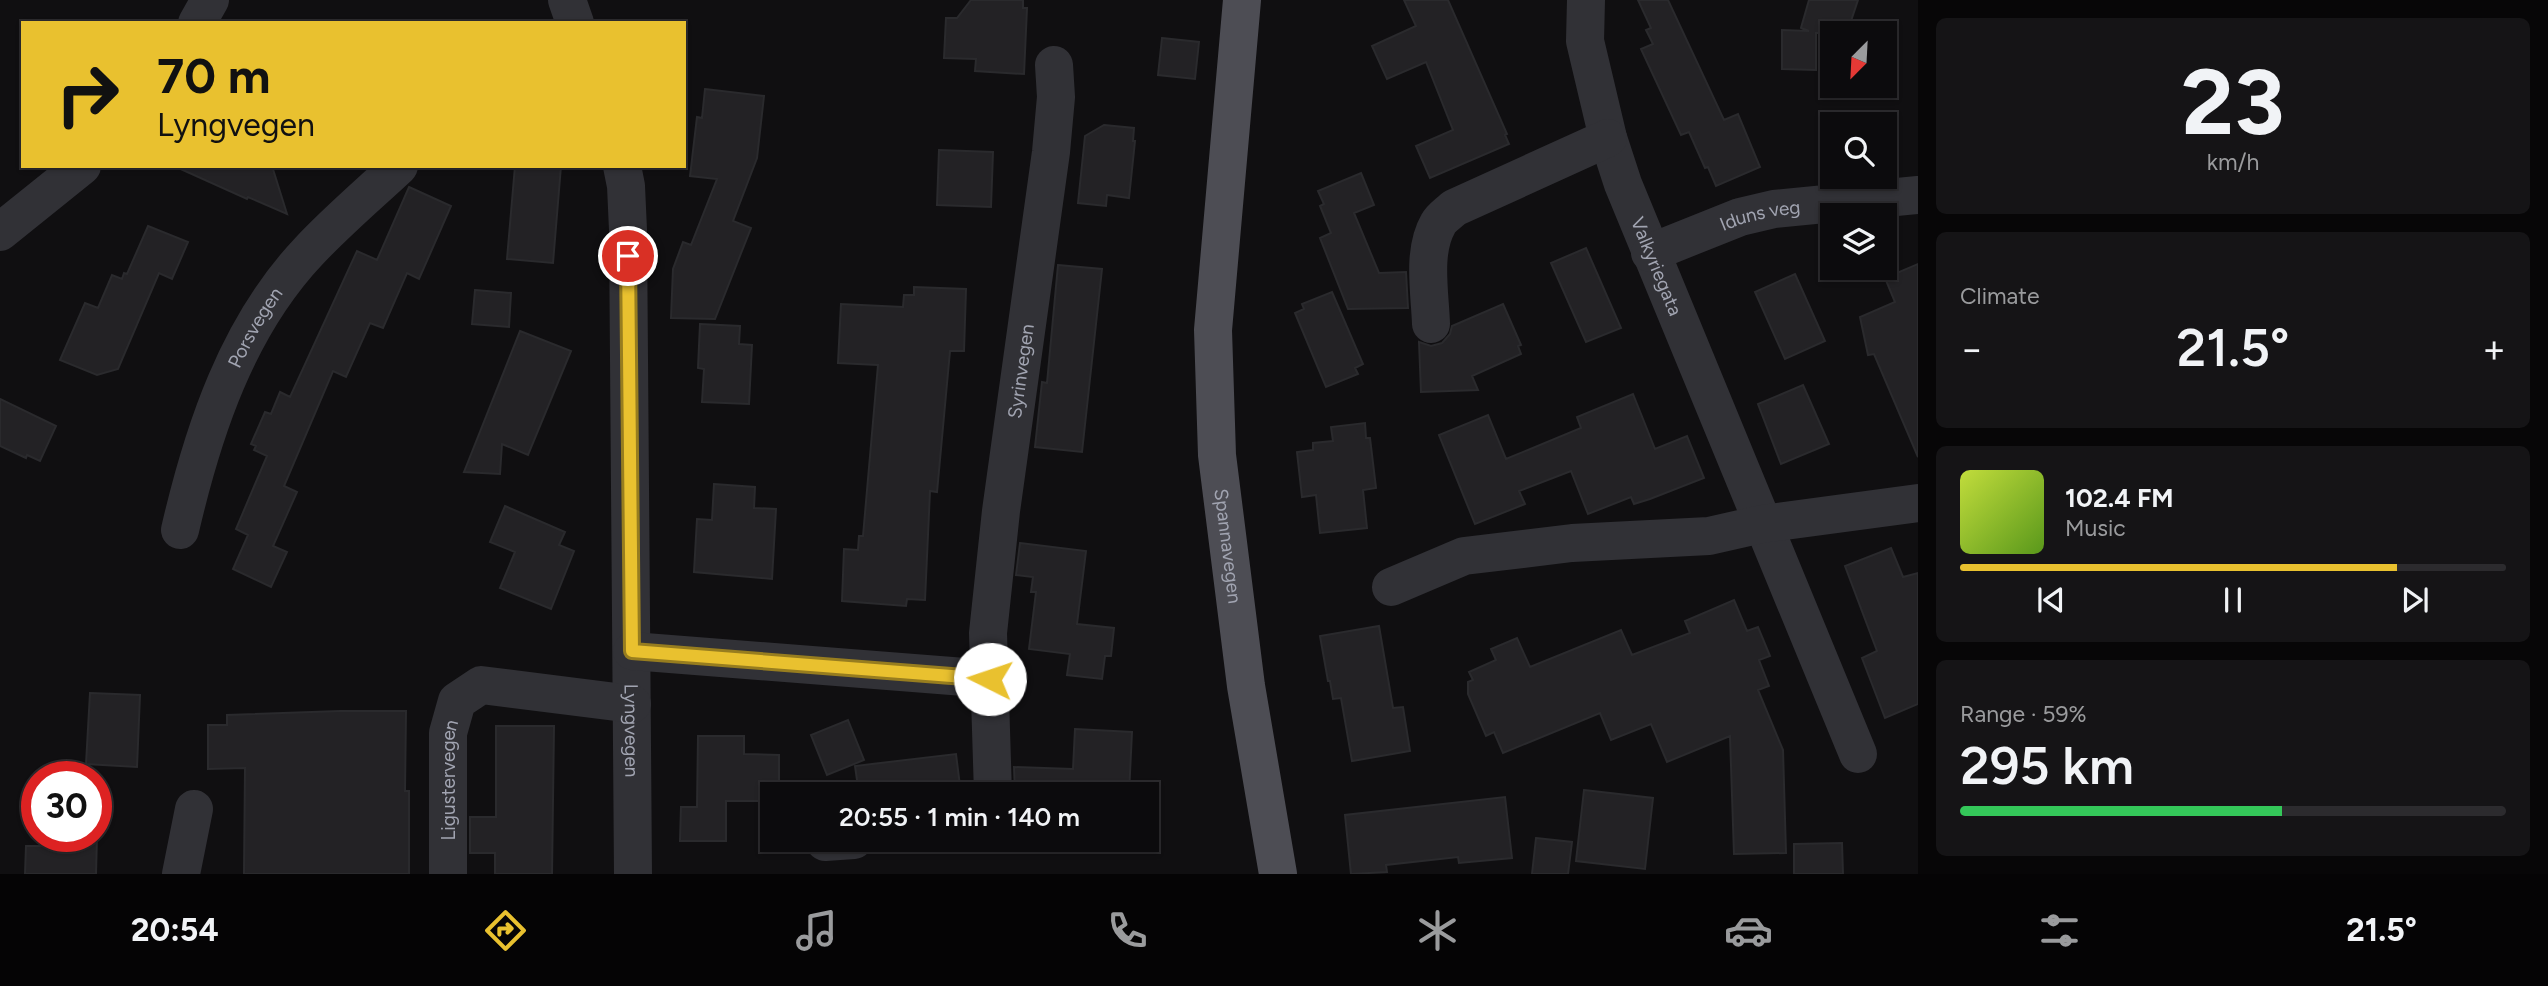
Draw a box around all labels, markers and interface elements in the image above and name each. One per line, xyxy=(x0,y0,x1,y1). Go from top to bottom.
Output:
north arrow xyxy=(1820,21,1897,98)
map controls xyxy=(1820,21,1897,280)
text: 70 m xyxy=(157,46,270,105)
text: 23 xyxy=(2181,48,2285,157)
icon: right xyxy=(42,49,133,140)
text: Lyngvegen xyxy=(157,106,315,144)
button: search xyxy=(1820,112,1897,189)
text: km/h xyxy=(2207,148,2259,176)
street label: Iduns veg xyxy=(1716,195,1801,236)
button: layers xyxy=(1820,203,1897,280)
street label: Valkyriegata xyxy=(1626,214,1687,319)
pin xyxy=(598,226,658,286)
icon: arrive xyxy=(609,237,647,275)
street label: Porsvegen xyxy=(223,282,287,371)
text: Climate xyxy=(1960,282,2039,310)
text: 21.5° xyxy=(2176,317,2290,379)
street label: Syrinvegen xyxy=(1003,322,1038,420)
text: − xyxy=(1960,326,1984,372)
text: + xyxy=(2482,326,2506,372)
text: 102.4 FM xyxy=(2065,482,2174,514)
street label: Spannavegen xyxy=(1210,487,1247,605)
text: Music xyxy=(2065,514,2126,542)
icon: previous xyxy=(2032,581,2070,619)
icon: pause xyxy=(2214,581,2252,619)
icon: next xyxy=(2396,581,2434,619)
position arrow xyxy=(953,642,1027,716)
street label: Lyngvegen xyxy=(620,684,644,778)
text: Range · 59% xyxy=(1960,700,2087,728)
street label: Ligustervegen xyxy=(437,717,463,841)
text: 295 km xyxy=(1960,735,2134,797)
speed limit sign: 30 xyxy=(21,761,112,852)
text: 20:55 · 1 min · 140 m xyxy=(839,801,1080,833)
icon: directions xyxy=(481,906,530,955)
icon: music xyxy=(792,906,841,955)
icon: phone xyxy=(1103,906,1152,955)
icon: climate xyxy=(1413,906,1462,955)
icon: car xyxy=(1724,906,1773,955)
icon: filters xyxy=(2035,906,2084,955)
text: 20:54 xyxy=(131,911,219,949)
text: 21.5° xyxy=(2346,911,2417,949)

